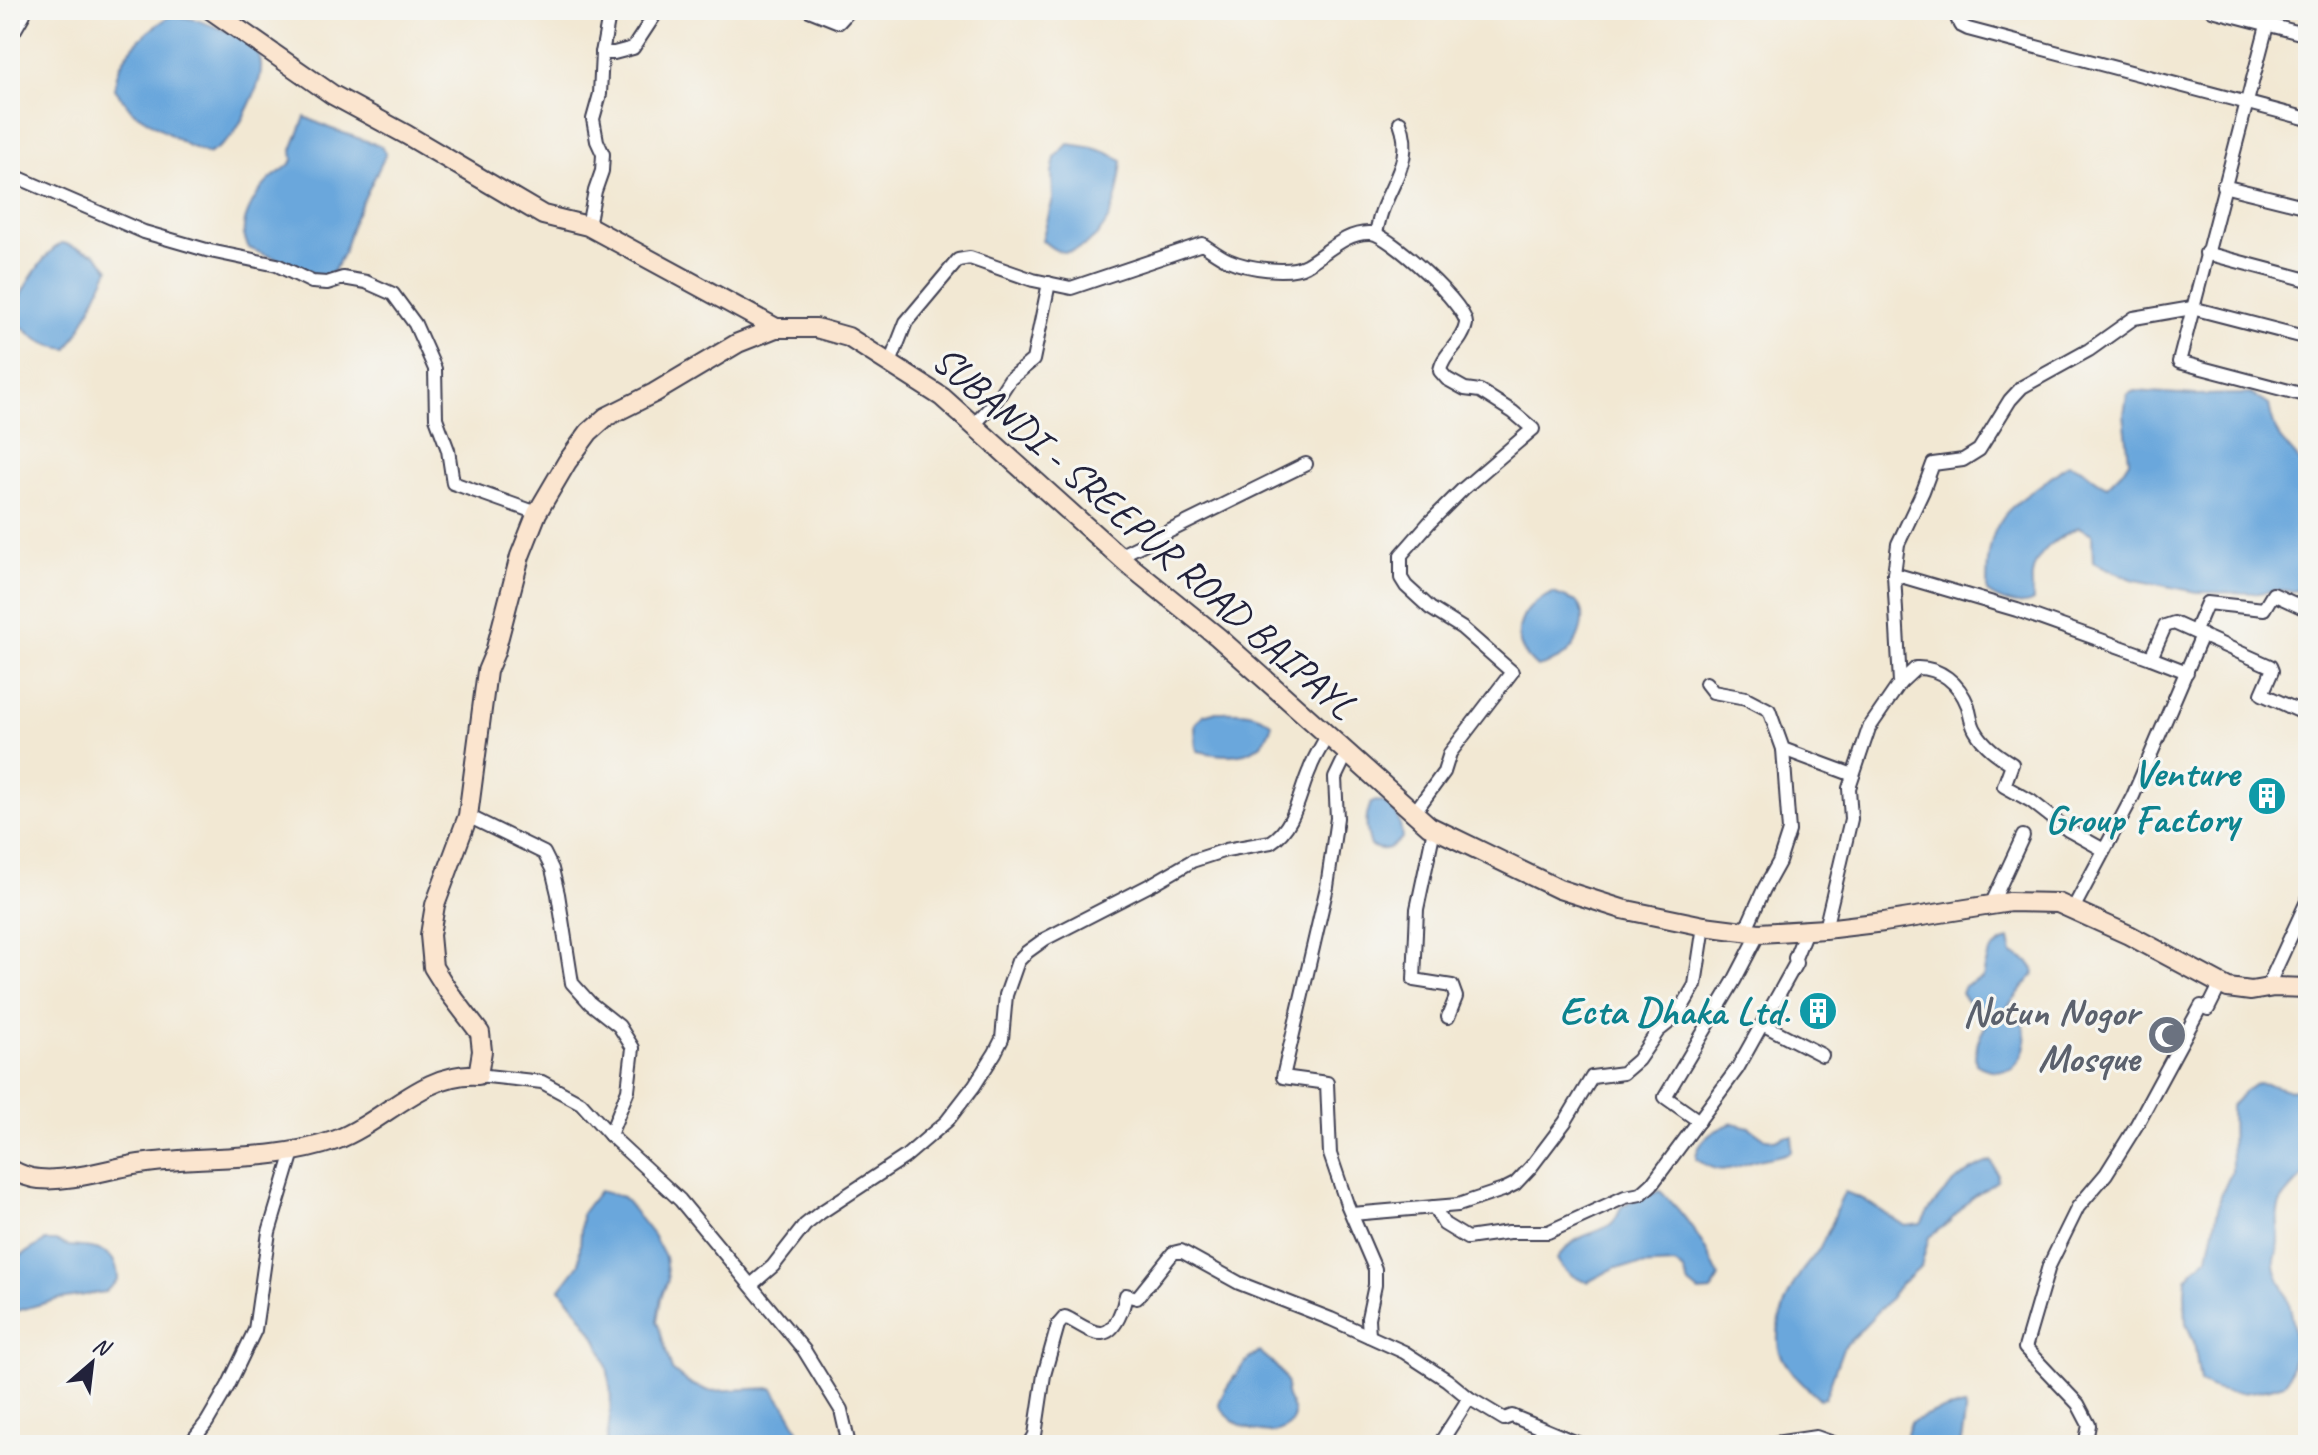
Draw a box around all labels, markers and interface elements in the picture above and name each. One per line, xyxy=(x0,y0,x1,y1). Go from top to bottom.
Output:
street label: SUBANDI - SREEPUR ROAD BAIPAYL xyxy=(922,335,1367,730)
place label: Venture Group Factory xyxy=(2045,748,2243,844)
building icon: Venture Group Factory xyxy=(2246,775,2288,817)
place label: Ecta Dhaka Ltd. xyxy=(1559,986,1791,1036)
place label: Notun Nogor Mosque xyxy=(1963,987,2144,1083)
building icon: Ecta Dhaka Ltd. xyxy=(1797,990,1839,1032)
mosque icon: Notun Nogor Mosque xyxy=(2146,1014,2188,1056)
north arrow xyxy=(52,1323,132,1403)
text: N xyxy=(88,1331,116,1363)

